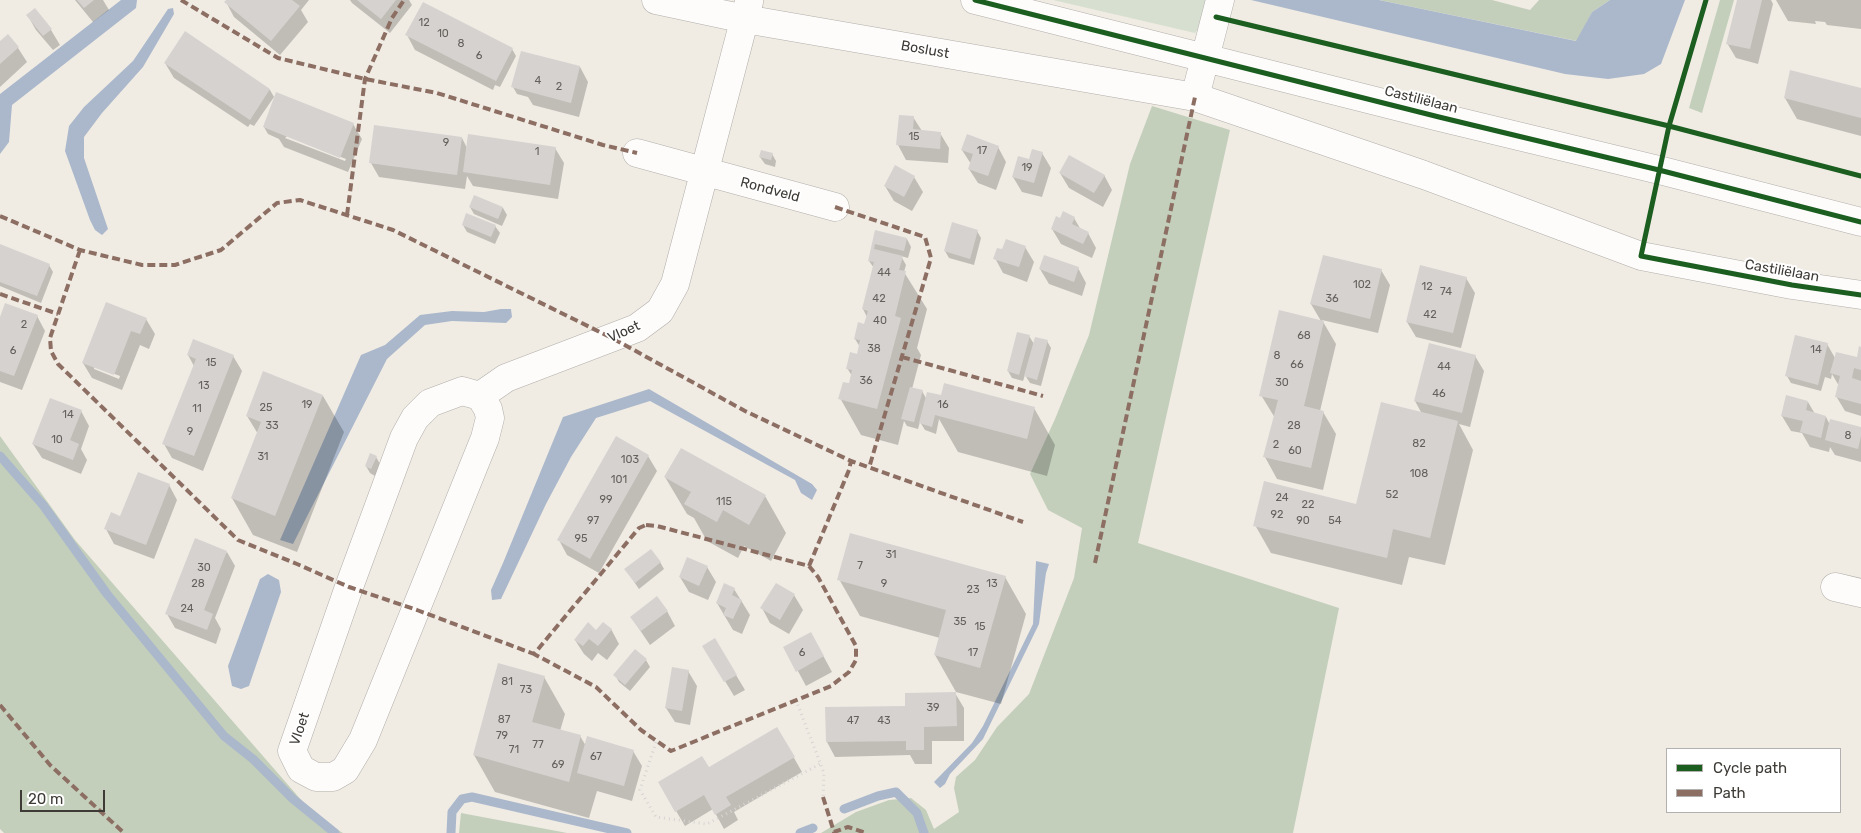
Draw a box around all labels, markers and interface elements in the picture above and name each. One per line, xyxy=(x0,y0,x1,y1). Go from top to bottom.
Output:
house number: 12 xyxy=(418,16,430,30)
house number: 10 xyxy=(437,27,449,41)
house number: 8 xyxy=(458,37,464,51)
street label: Boslust xyxy=(899,37,951,63)
house number: 6 xyxy=(476,49,482,63)
house number: 4 xyxy=(535,74,541,88)
house number: 2 xyxy=(556,80,562,94)
street label: Castiliëlaan xyxy=(1383,83,1459,117)
house number: 15 xyxy=(908,130,920,144)
house number: 9 xyxy=(443,136,449,150)
house number: 17 xyxy=(977,144,987,158)
house number: 1 xyxy=(535,145,539,159)
house number: 19 xyxy=(1021,161,1033,175)
street label: Rondveld xyxy=(738,174,802,206)
street label: Castiliëlaan xyxy=(1744,256,1820,286)
house number: 44 xyxy=(877,266,891,280)
house number: 102 xyxy=(1353,278,1371,292)
house number: 12 xyxy=(1421,280,1433,294)
house number: 74 xyxy=(1440,285,1452,299)
house number: 42 xyxy=(872,292,886,306)
house number: 36 xyxy=(1325,292,1339,306)
house number: 42 xyxy=(1423,308,1437,322)
house number: 40 xyxy=(873,314,887,328)
street label: Vloet xyxy=(605,317,643,347)
house number: 2 xyxy=(21,318,27,332)
house number: 68 xyxy=(1297,329,1311,343)
house number: 38 xyxy=(867,342,881,356)
house number: 14 xyxy=(1810,343,1822,357)
house number: 6 xyxy=(10,344,16,358)
house number: 8 xyxy=(1274,349,1280,363)
house number: 15 xyxy=(205,356,217,370)
house number: 66 xyxy=(1290,358,1304,372)
house number: 44 xyxy=(1437,360,1451,374)
house number: 36 xyxy=(859,374,873,388)
house number: 30 xyxy=(1275,376,1289,390)
house number: 13 xyxy=(198,379,210,393)
house number: 46 xyxy=(1432,387,1446,401)
house number: 19 xyxy=(301,398,313,412)
house number: 16 xyxy=(937,398,949,412)
house number: 25 xyxy=(260,401,272,415)
house number: 11 xyxy=(192,402,202,416)
house number: 14 xyxy=(62,408,74,422)
house number: 33 xyxy=(265,419,279,433)
house number: 28 xyxy=(1287,419,1301,433)
house number: 9 xyxy=(187,425,193,439)
house number: 8 xyxy=(1845,429,1851,443)
house number: 10 xyxy=(51,433,63,447)
house number: 82 xyxy=(1412,437,1426,451)
house number: 2 xyxy=(1273,438,1279,452)
house number: 60 xyxy=(1288,444,1302,458)
house number: 31 xyxy=(257,450,269,464)
house number: 103 xyxy=(621,453,639,467)
house number: 108 xyxy=(1410,467,1428,481)
house number: 101 xyxy=(611,473,627,487)
house number: 52 xyxy=(1386,488,1398,502)
house number: 24 xyxy=(1275,491,1289,505)
house number: 99 xyxy=(599,493,613,507)
house number: 115 xyxy=(716,495,732,509)
house number: 22 xyxy=(1302,498,1314,512)
house number: 92 xyxy=(1271,508,1283,522)
house number: 97 xyxy=(587,514,599,528)
house number: 90 xyxy=(1296,514,1310,528)
house number: 54 xyxy=(1328,514,1342,528)
house number: 95 xyxy=(574,532,588,546)
house number: 31 xyxy=(885,548,897,562)
house number: 7 xyxy=(857,559,863,573)
house number: 30 xyxy=(197,561,211,575)
house number: 28 xyxy=(191,577,205,591)
house number: 9 xyxy=(881,577,887,591)
house number: 13 xyxy=(986,577,998,591)
house number: 23 xyxy=(966,583,980,597)
house number: 24 xyxy=(180,602,194,616)
house number: 35 xyxy=(953,615,967,629)
house number: 15 xyxy=(974,620,986,634)
house number: 6 xyxy=(799,646,805,660)
house number: 17 xyxy=(968,646,978,660)
house number: 81 xyxy=(501,675,513,689)
house number: 73 xyxy=(520,683,532,697)
house number: 39 xyxy=(926,701,940,715)
street label: Vloet xyxy=(287,710,313,748)
house number: 87 xyxy=(498,713,510,727)
house number: 47 xyxy=(847,714,859,728)
house number: 43 xyxy=(877,714,891,728)
house number: 79 xyxy=(496,729,508,743)
house number: 77 xyxy=(532,738,544,752)
house number: 71 xyxy=(509,743,519,757)
legend xyxy=(1666,748,1841,813)
house number: 67 xyxy=(590,750,602,764)
house number: 69 xyxy=(551,758,565,772)
text: Cycle path xyxy=(1713,759,1787,777)
scale bar xyxy=(22,780,108,812)
text: Path xyxy=(1713,784,1746,802)
text: 20 m xyxy=(28,790,63,808)

